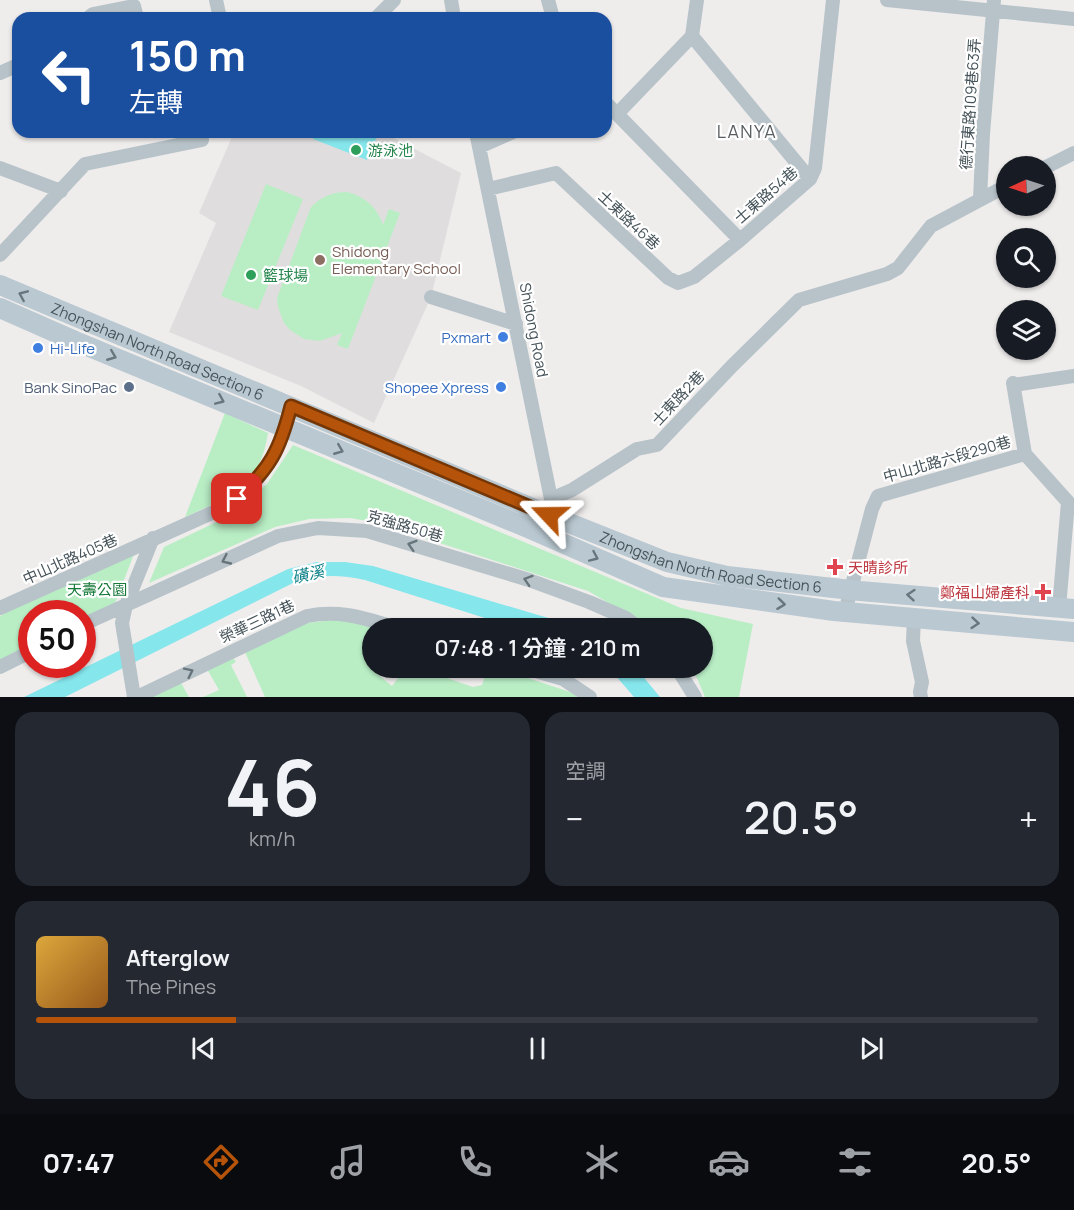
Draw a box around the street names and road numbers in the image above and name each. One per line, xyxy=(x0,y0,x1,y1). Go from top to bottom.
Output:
street label: 德行東路109巷63弄 xyxy=(955,37,985,171)
street label: 士東路54巷 xyxy=(730,162,802,228)
street label: 士東路46巷 xyxy=(593,186,665,254)
street label: Shidong Road xyxy=(515,281,553,379)
street label: Zhongshan North Road Section 6 xyxy=(48,297,267,405)
street label: 士東路2巷 xyxy=(647,366,709,430)
street label: 中山北路六段290巷 xyxy=(881,431,1013,487)
street label: 克強路50巷 xyxy=(365,505,445,547)
street label: Zhongshan North Road Section 6 xyxy=(596,526,823,597)
street label: 中山北路405巷 xyxy=(19,529,121,589)
street label: 榮華三路1巷 xyxy=(216,594,298,648)

